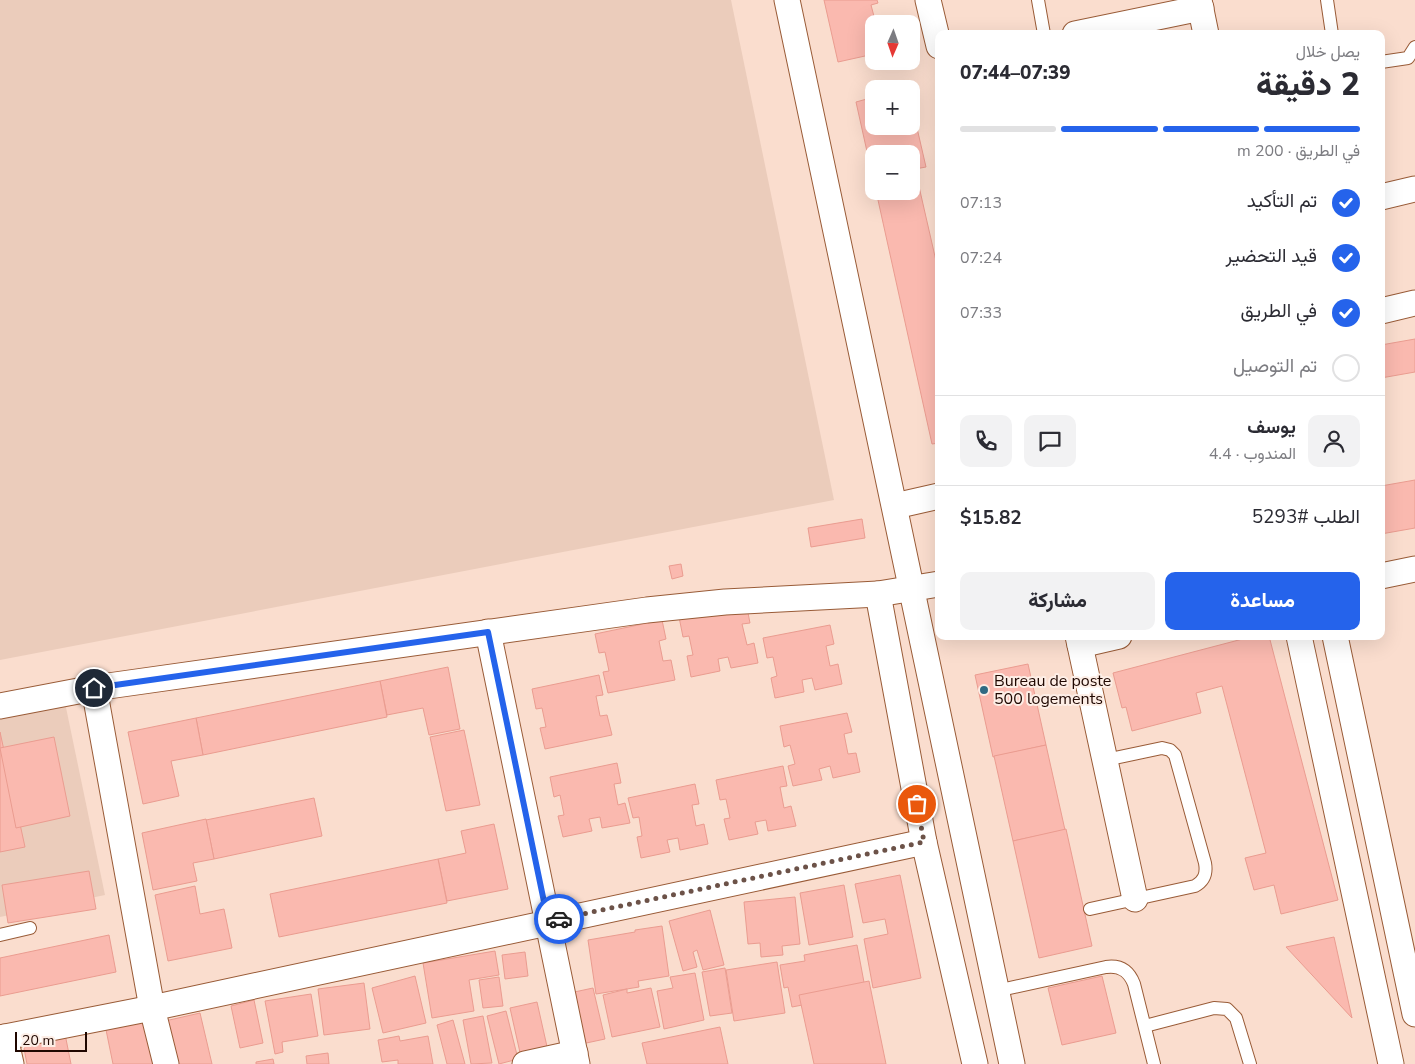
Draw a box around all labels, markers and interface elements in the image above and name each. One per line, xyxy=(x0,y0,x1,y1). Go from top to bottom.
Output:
north arrow xyxy=(865,15,920,70)
map controls xyxy=(865,15,920,200)
text: يصل خلال xyxy=(1296,41,1360,63)
text: 07:39–07:44 xyxy=(960,60,1071,86)
text: 2 دقيقة xyxy=(1256,63,1360,106)
button: + xyxy=(865,80,920,135)
text: في الطريق · 200 m xyxy=(1237,140,1360,162)
button: − xyxy=(865,145,920,200)
text: تم التأكيد xyxy=(1247,188,1317,214)
icon: check xyxy=(1332,189,1360,217)
text: 07:13 xyxy=(960,192,1002,214)
text: قيد التحضير xyxy=(1226,243,1317,269)
icon: check xyxy=(1332,244,1360,272)
text: 07:24 xyxy=(960,247,1002,269)
text: في الطريق xyxy=(1240,298,1317,324)
icon: check xyxy=(1332,299,1360,327)
text: 07:33 xyxy=(960,302,1002,324)
text: تم التوصيل xyxy=(1233,353,1317,379)
text: يوسف xyxy=(1247,414,1296,440)
button: phone xyxy=(960,415,1012,467)
button: chat xyxy=(1024,415,1076,467)
button: person xyxy=(1308,415,1360,467)
text: المندوب · 4.4 xyxy=(1209,443,1296,465)
text: الطلب #5293 xyxy=(1252,504,1360,530)
text: $15.82 xyxy=(960,505,1022,531)
button: مشاركة xyxy=(960,572,1155,630)
button: مساعدة xyxy=(1165,572,1360,630)
pin xyxy=(73,667,115,709)
place label: Bureau de poste 500 logements xyxy=(994,670,1111,710)
icon: home xyxy=(80,674,108,702)
marker: Bureau de poste 500 logements xyxy=(978,684,990,696)
pin xyxy=(896,783,938,825)
icon: bag xyxy=(903,790,931,818)
courier xyxy=(534,894,584,944)
icon: car xyxy=(545,905,573,933)
scale bar xyxy=(15,1029,88,1052)
text: 20 m xyxy=(22,1031,54,1050)

